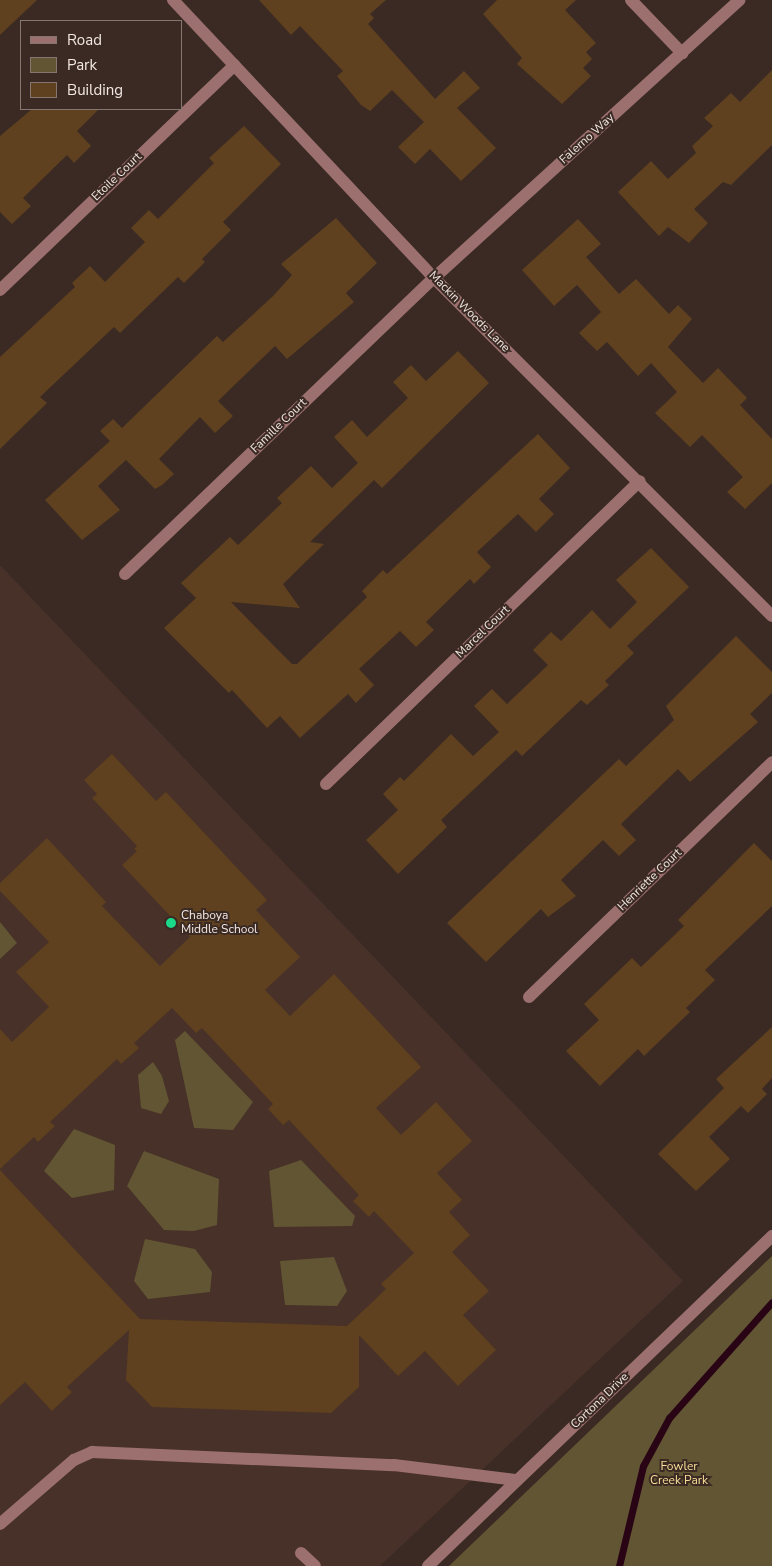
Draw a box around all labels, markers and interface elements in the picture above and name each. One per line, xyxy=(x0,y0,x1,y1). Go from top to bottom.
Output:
legend xyxy=(20,20,182,110)
text: Road xyxy=(67,30,102,50)
text: Park xyxy=(67,55,97,75)
text: Building xyxy=(67,80,123,100)
street label: Falerno Way xyxy=(557,111,617,167)
street label: Etoile Court xyxy=(89,150,145,204)
street label: Mackin Woods Lane xyxy=(425,268,513,356)
street label: Famille Court xyxy=(248,396,310,456)
street label: Marcel Court xyxy=(453,603,513,661)
street label: Henriette Court xyxy=(615,846,685,914)
place label: Chaboya Middle School xyxy=(181,909,258,937)
marker: Chaboya Middle School xyxy=(165,917,177,929)
street label: Cortona Drive xyxy=(568,1370,632,1432)
park label: Fowler Creek Park xyxy=(650,1460,708,1488)

